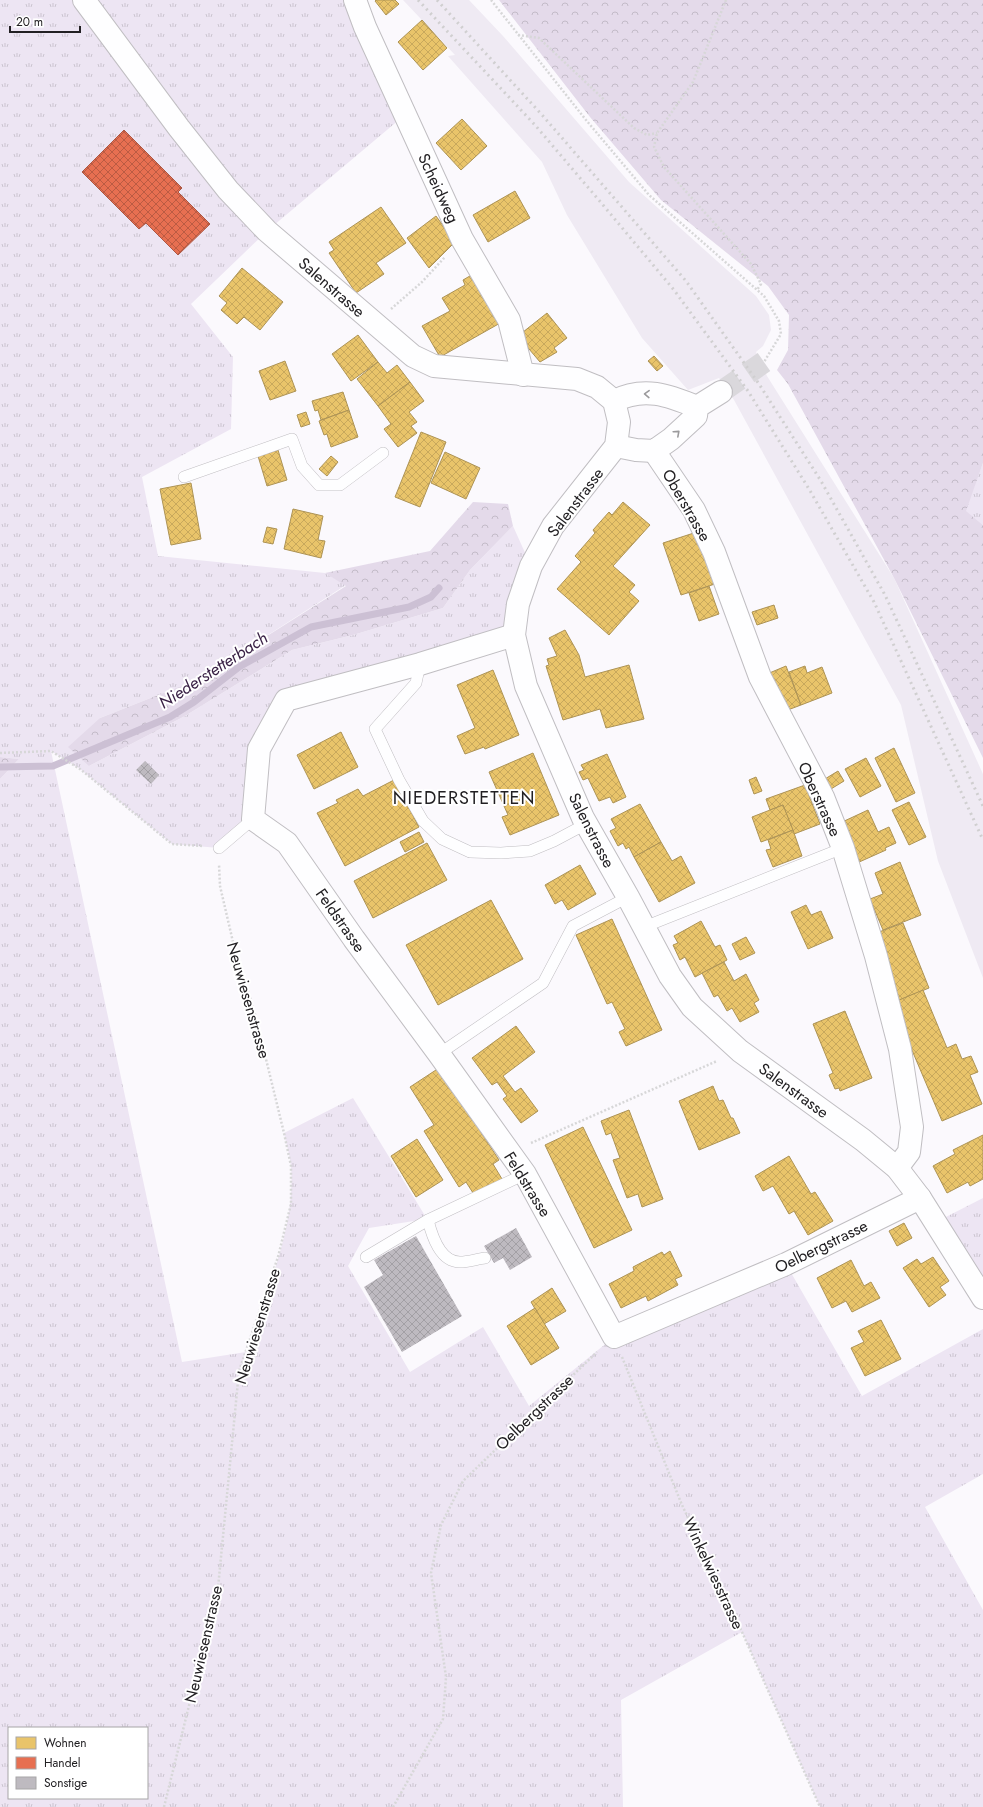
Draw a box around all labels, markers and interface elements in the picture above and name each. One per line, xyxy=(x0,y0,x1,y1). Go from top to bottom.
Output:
scale bar xyxy=(10,8,80,34)
text: 20 m xyxy=(16,13,43,31)
street label: Scheidweg xyxy=(412,150,465,227)
street label: Salenstrasse xyxy=(293,252,370,323)
one-way arrow xyxy=(644,389,650,398)
one-way arrow xyxy=(672,430,680,438)
street label: Salenstrasse xyxy=(542,463,609,542)
street label: Oberstrasse xyxy=(657,465,717,546)
water label: Niederstetterbach xyxy=(154,626,272,714)
street label: Oberstrasse xyxy=(792,758,847,840)
district label: NIEDERSTETTEN xyxy=(393,785,535,811)
street label: Salenstrasse xyxy=(563,789,620,872)
street label: Feldstrasse xyxy=(310,884,371,957)
street label: Neuwiesenstrasse xyxy=(221,939,276,1061)
street label: Salenstrasse xyxy=(754,1057,833,1124)
street label: Feldstrasse xyxy=(498,1147,557,1221)
street label: Oelbergstrasse xyxy=(771,1214,872,1279)
street label: Neuwiesenstrasse xyxy=(229,1265,286,1387)
street label: Oelbergstrasse xyxy=(490,1369,579,1456)
street label: Winkelwiesstrasse xyxy=(677,1513,750,1633)
street label: Neuwiesenstrasse xyxy=(179,1583,228,1705)
legend xyxy=(8,1727,148,1799)
text: Wohnen xyxy=(44,1734,87,1752)
text: Handel xyxy=(44,1754,80,1772)
text: Sonstige xyxy=(44,1774,87,1792)

